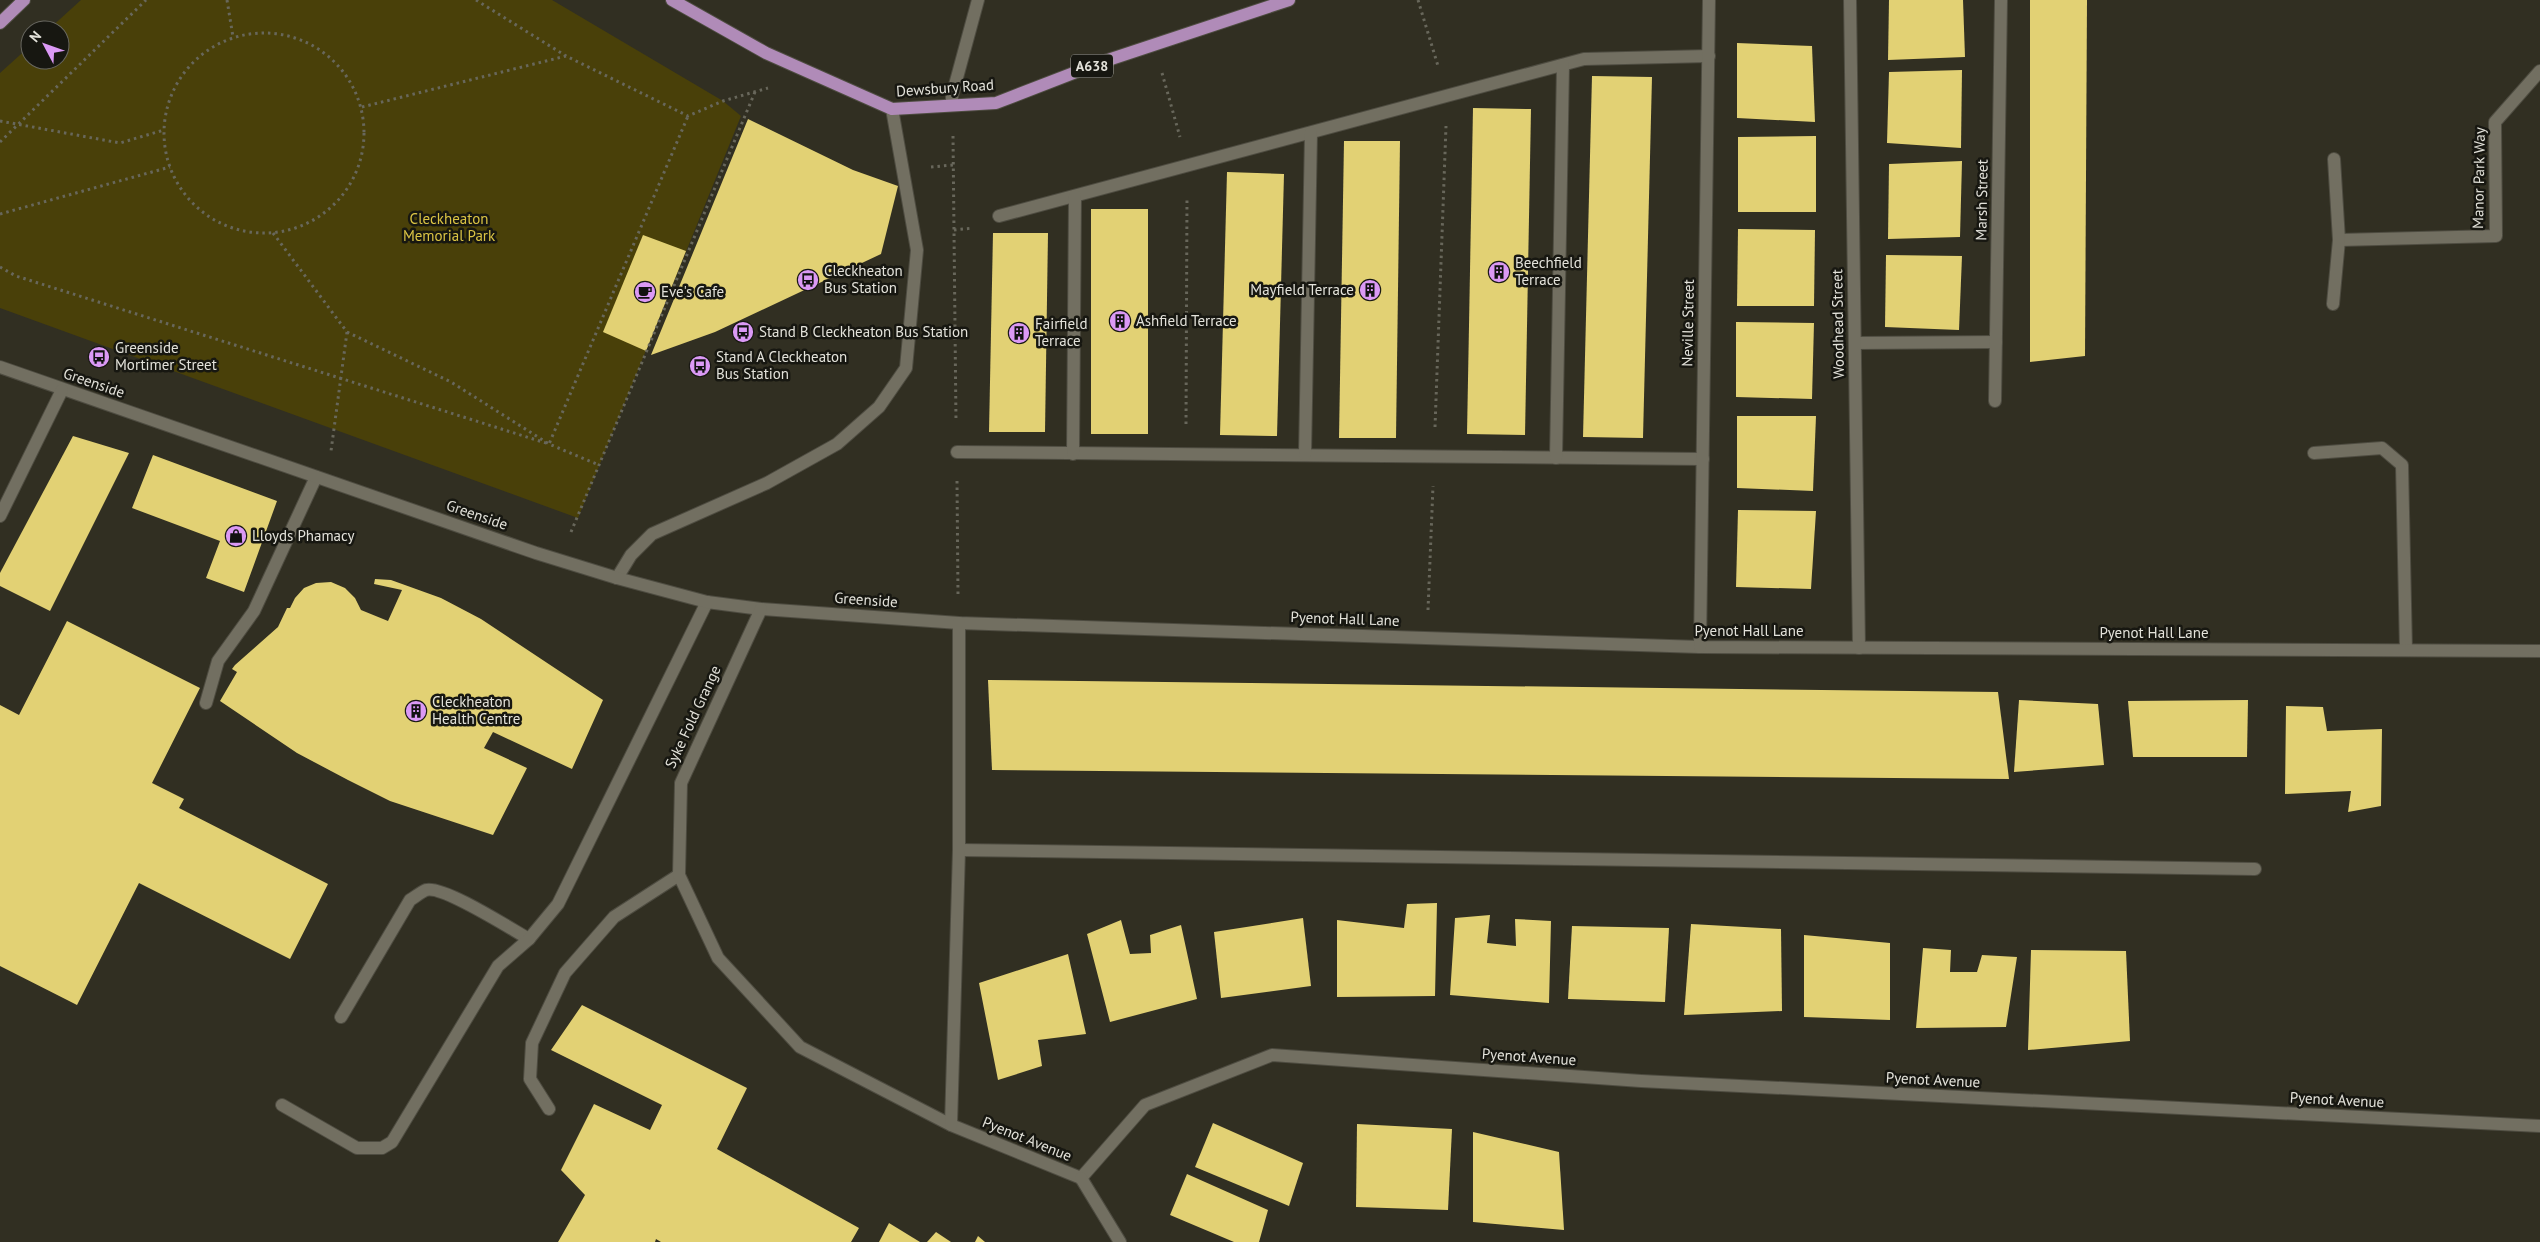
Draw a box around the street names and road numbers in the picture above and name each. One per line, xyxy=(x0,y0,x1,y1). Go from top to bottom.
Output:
road number: A638 xyxy=(1071,54,1113,78)
street label: Dewsbury Road xyxy=(895,75,995,100)
street label: Manor Park Way xyxy=(2468,127,2489,229)
street label: Marsh Street xyxy=(1971,159,1992,241)
street label: Woodhead Street xyxy=(1827,269,1848,379)
street label: Neville Street xyxy=(1677,279,1698,367)
street label: Greenside xyxy=(61,363,127,402)
street label: Greenside xyxy=(444,495,510,534)
street label: Greenside xyxy=(834,588,898,611)
street label: Pyenot Hall Lane xyxy=(1290,607,1400,630)
street label: Pyenot Hall Lane xyxy=(1694,621,1804,640)
street label: Pyenot Hall Lane xyxy=(2099,623,2209,642)
street label: Syke Fold Grange xyxy=(660,662,725,771)
street label: Pyenot Avenue xyxy=(1481,1044,1577,1069)
street label: Pyenot Avenue xyxy=(1885,1068,1981,1091)
street label: Pyenot Avenue xyxy=(2289,1088,2385,1111)
street label: Pyenot Avenue xyxy=(980,1112,1075,1165)

